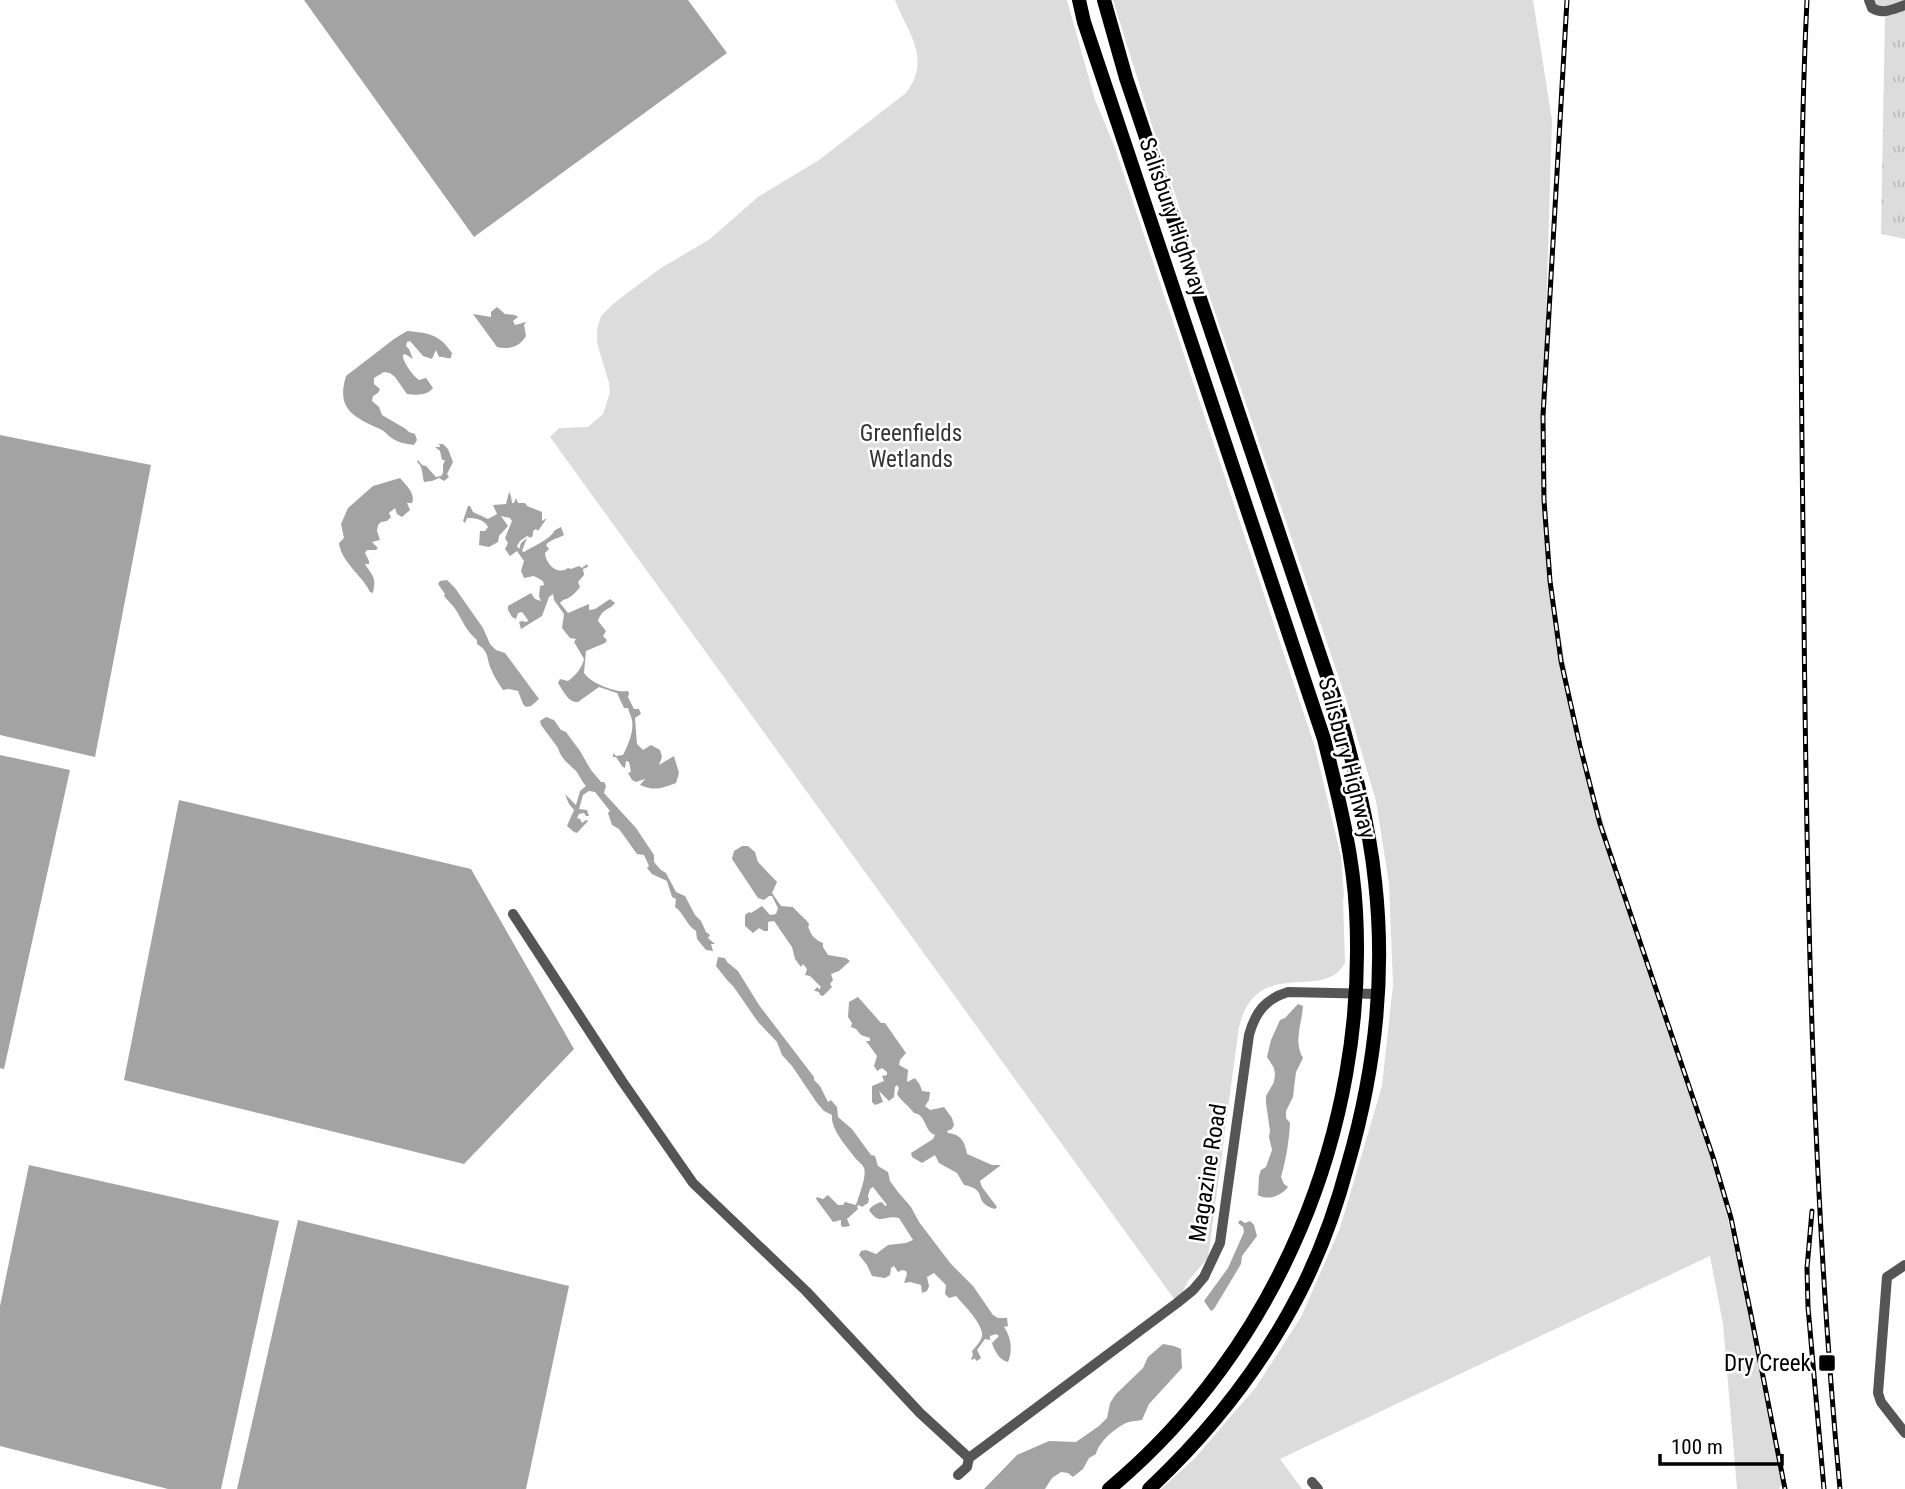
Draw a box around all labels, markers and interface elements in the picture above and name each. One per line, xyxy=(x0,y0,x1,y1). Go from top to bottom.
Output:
street label: Salisbury Highway xyxy=(1133,134,1213,300)
park label: Greenfields Wetlands xyxy=(860,420,962,473)
street label: Salisbury Highway xyxy=(1312,674,1382,842)
street label: Magazine Road xyxy=(1184,1102,1232,1244)
place label: Dry Creek xyxy=(1724,1350,1812,1377)
marker: Dry Creek xyxy=(1817,1353,1837,1373)
scale bar xyxy=(1660,1422,1783,1466)
text: 100 m xyxy=(1671,1435,1723,1459)

